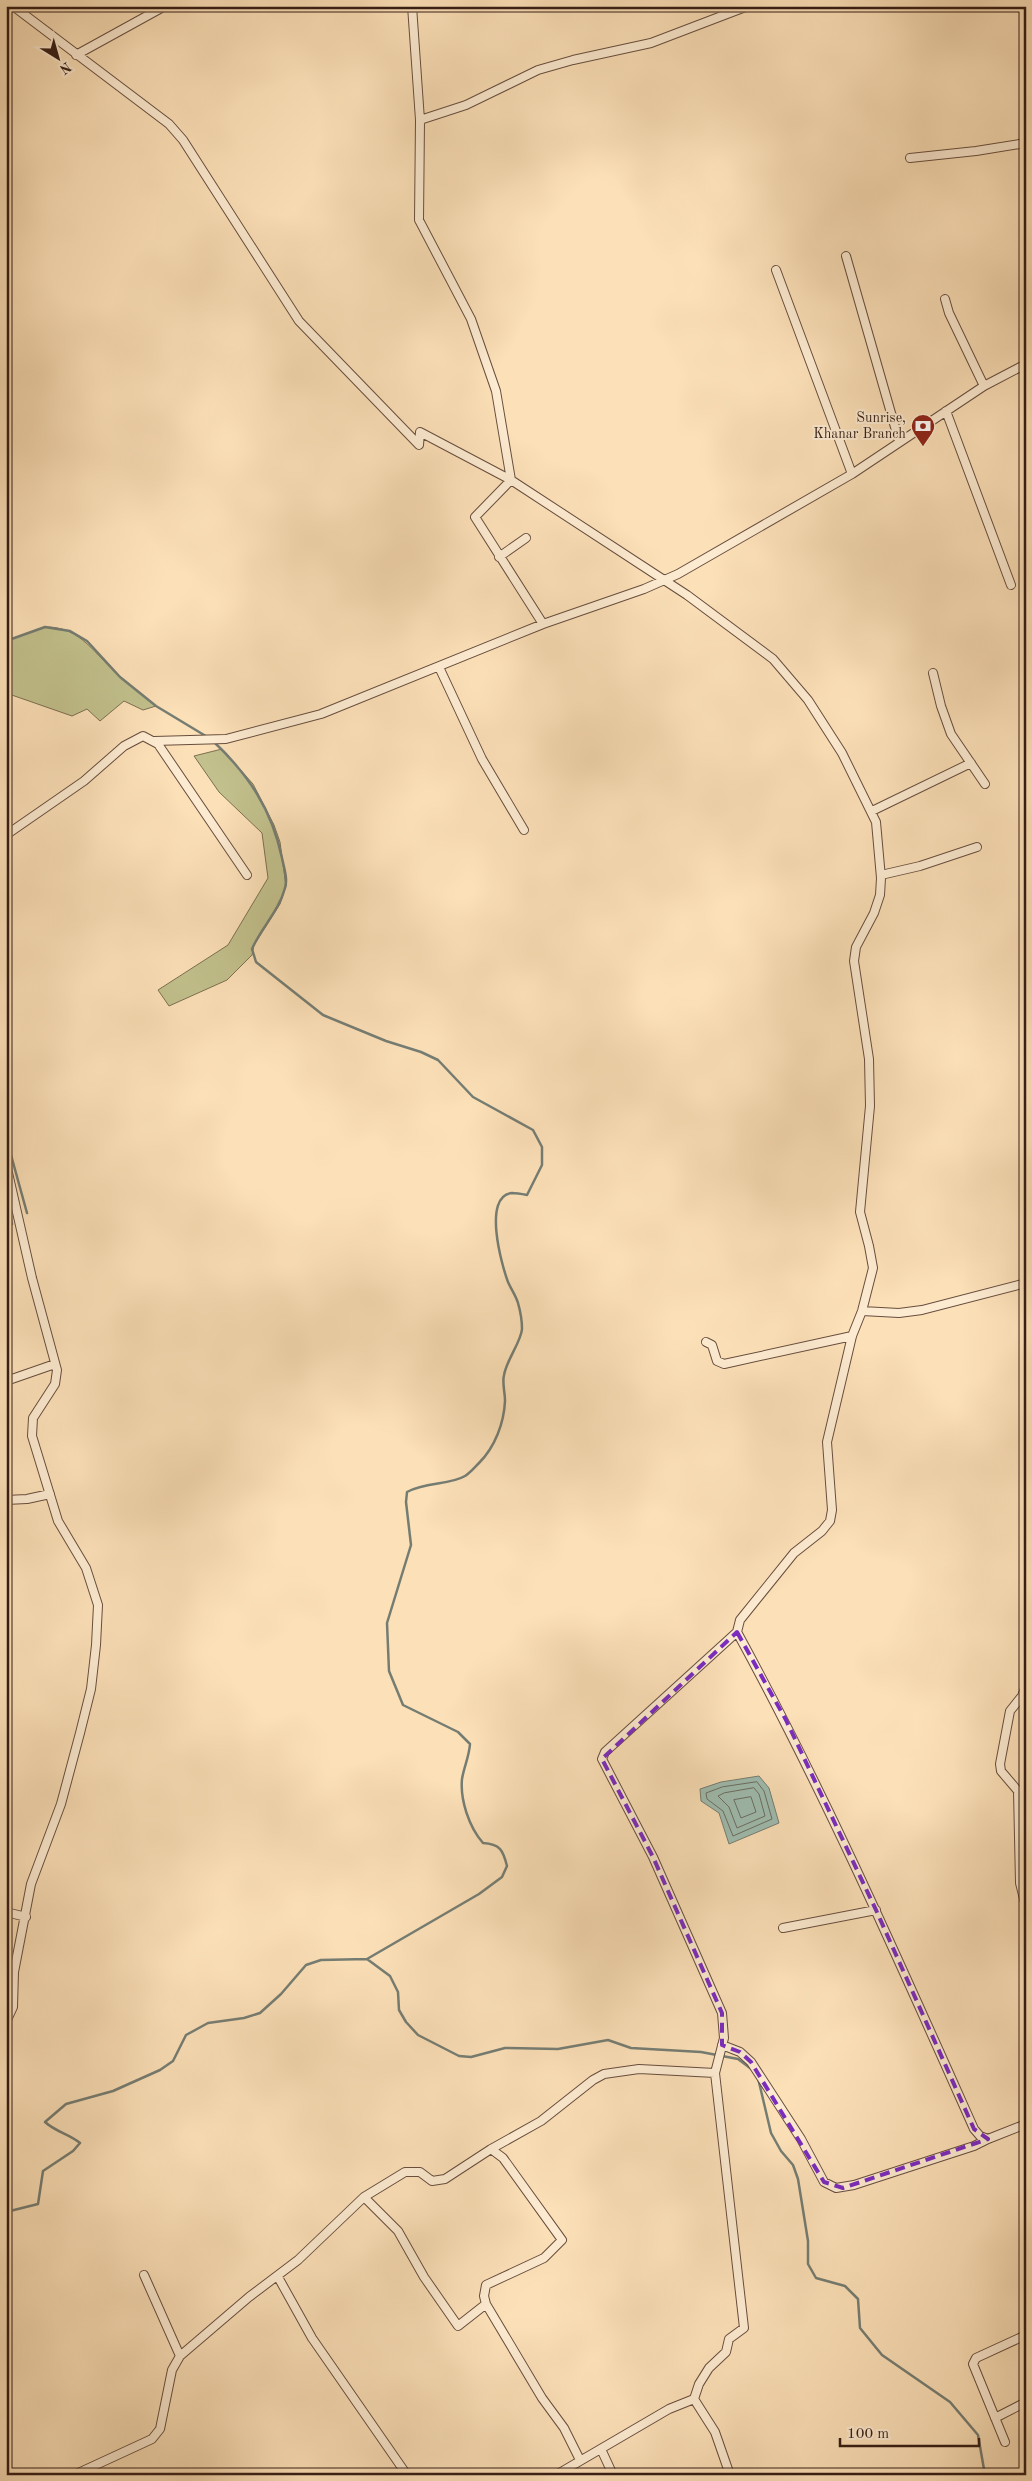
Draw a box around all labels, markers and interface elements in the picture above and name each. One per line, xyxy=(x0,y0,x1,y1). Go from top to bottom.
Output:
north arrow xyxy=(32,32,82,82)
text: N xyxy=(56,59,74,77)
place label: Sunrise, Khanar Branch xyxy=(813,411,906,441)
bank icon: Sunrise, Khanar Branch xyxy=(910,413,936,447)
scale bar xyxy=(840,2416,978,2448)
text: 100 m xyxy=(847,2427,889,2442)

